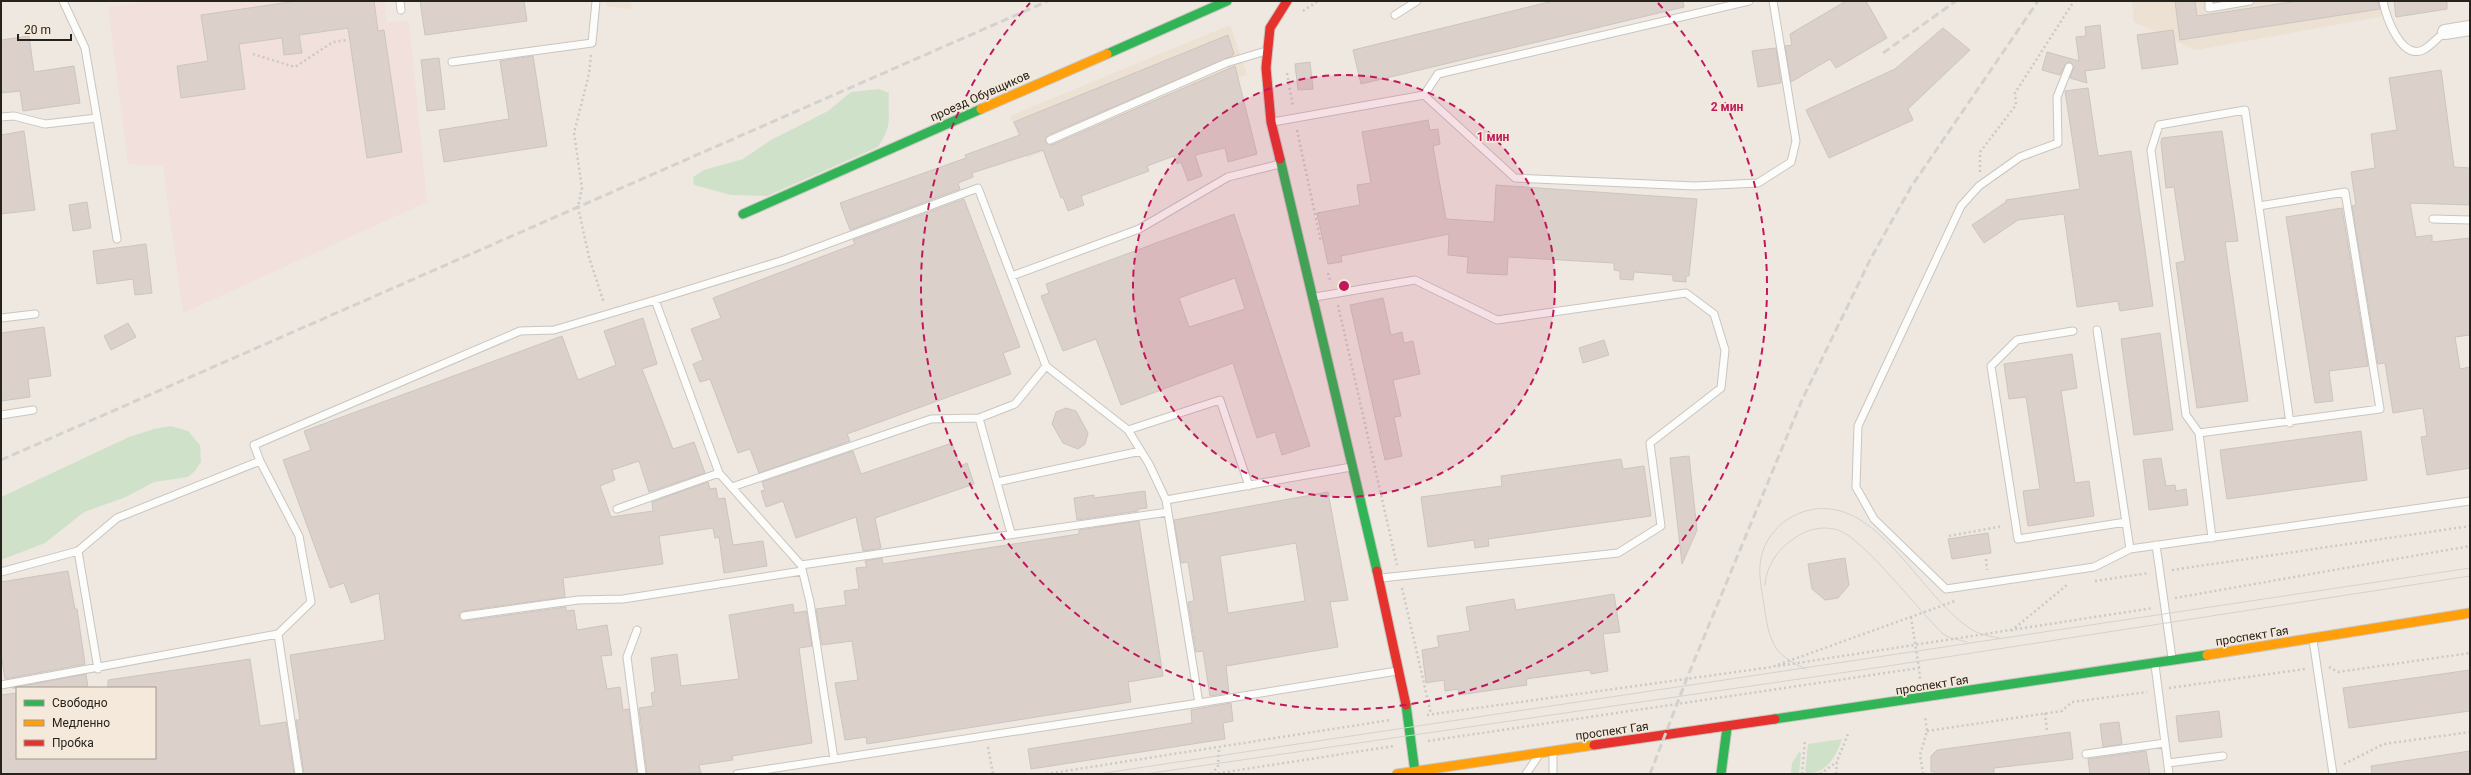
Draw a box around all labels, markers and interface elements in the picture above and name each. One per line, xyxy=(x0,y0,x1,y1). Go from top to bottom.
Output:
scale bar xyxy=(18,16,71,42)
text: 20 m xyxy=(24,23,51,37)
street label: проезд Обувщиков xyxy=(928,68,1032,124)
text: 2 мин xyxy=(1711,100,1743,114)
text: 1 мин xyxy=(1477,130,1509,144)
centre of rings xyxy=(1337,279,1351,293)
street label: проспект Гая xyxy=(2214,623,2290,649)
street label: проспект Гая xyxy=(1894,672,1970,698)
legend xyxy=(16,687,156,759)
text: Свободно xyxy=(52,696,108,710)
text: Медленно xyxy=(52,716,110,730)
street label: проспект Гая xyxy=(1574,719,1650,743)
text: Пробка xyxy=(52,736,94,750)

